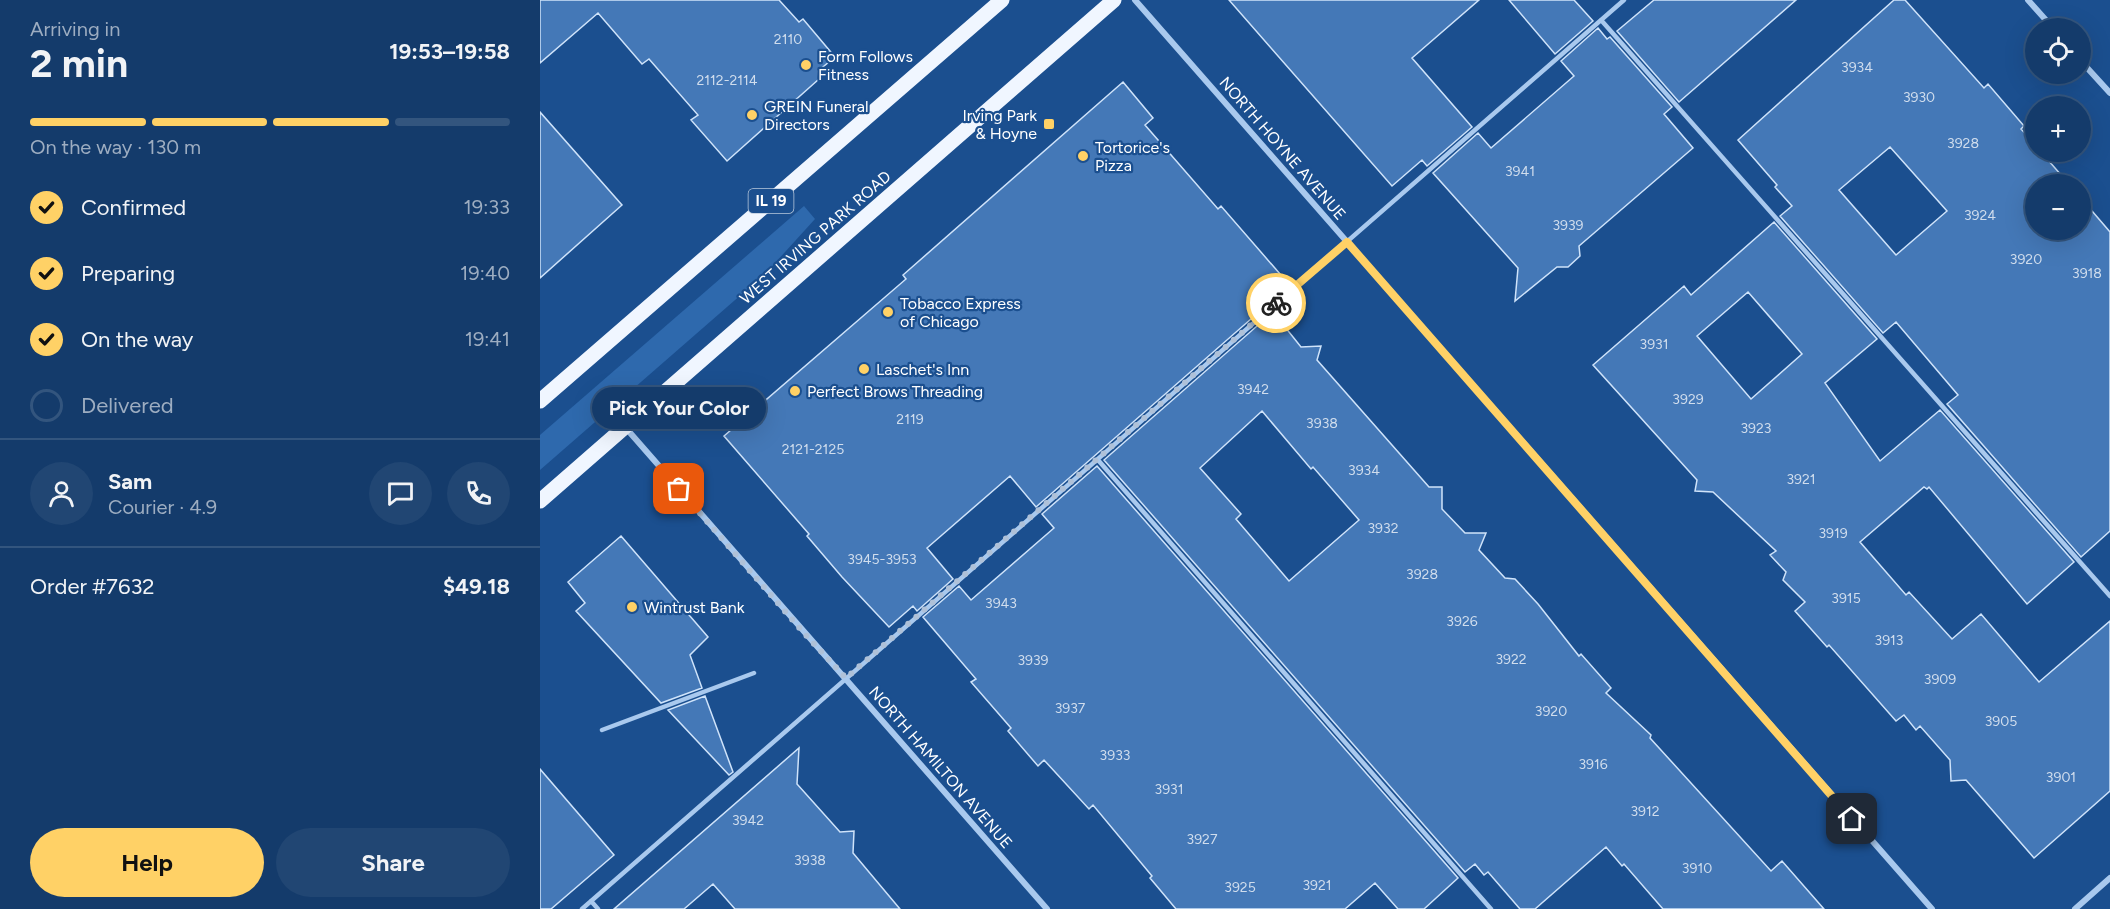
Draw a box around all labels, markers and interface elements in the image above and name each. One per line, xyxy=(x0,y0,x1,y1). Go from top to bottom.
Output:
text: Arriving in xyxy=(30,17,120,41)
map controls xyxy=(2025,18,2091,240)
button: locate xyxy=(2025,18,2091,84)
house number: 2110 xyxy=(774,31,802,48)
text: 19:53–19:58 xyxy=(389,38,510,65)
text: 2 min xyxy=(30,40,128,87)
place label: Form Follows Fitness xyxy=(818,47,913,84)
marker: Form Follows Fitness xyxy=(799,58,813,72)
house number: 3934 xyxy=(1841,59,1873,76)
house number: 2112-2114 xyxy=(696,72,758,89)
street label: NORTH HOYNE AVENUE xyxy=(1215,73,1350,224)
house number: 3930 xyxy=(1903,89,1935,106)
button: + xyxy=(2025,96,2091,162)
place label: GREIN Funeral Directors xyxy=(764,97,869,134)
place label: Irving Park & Hoyne xyxy=(963,106,1037,143)
marker: GREIN Funeral Directors xyxy=(745,108,759,122)
marker: Irving Park & Hoyne xyxy=(1042,117,1056,131)
text: On the way · 130 m xyxy=(30,135,201,159)
house number: 3928 xyxy=(1947,135,1979,152)
place label: Tortorice's Pizza xyxy=(1095,138,1170,175)
marker: Tortorice's Pizza xyxy=(1076,149,1090,163)
house number: 3941 xyxy=(1505,163,1535,180)
street label: WEST IRVING PARK ROAD xyxy=(736,167,895,308)
button: − xyxy=(2025,174,2091,240)
road number: IL 19 xyxy=(748,189,794,213)
icon: check xyxy=(30,191,63,224)
text: Confirmed xyxy=(81,194,186,221)
text: 19:33 xyxy=(464,195,510,219)
house number: 3924 xyxy=(1964,207,1996,224)
house number: 3939 xyxy=(1552,217,1584,234)
house number: 3920 xyxy=(2010,251,2042,268)
icon: check xyxy=(30,257,63,290)
text: Preparing xyxy=(81,260,175,287)
text: 19:40 xyxy=(460,261,510,285)
house number: 3918 xyxy=(2072,265,2102,282)
courier xyxy=(1246,273,1306,333)
icon: bike xyxy=(1260,287,1293,320)
place label: Tobacco Express of Chicago xyxy=(900,294,1021,331)
marker: Tobacco Express of Chicago xyxy=(881,305,895,319)
icon: check xyxy=(30,323,63,356)
text: On the way xyxy=(81,326,193,353)
text: 19:41 xyxy=(465,327,510,351)
house number: 3931 xyxy=(1640,336,1668,353)
place label: Laschet's Inn xyxy=(876,360,969,379)
marker: Laschet's Inn xyxy=(857,362,871,376)
house number: 3942 xyxy=(1237,381,1269,398)
place label: Perfect Brows Threading xyxy=(807,382,983,401)
marker: Perfect Brows Threading xyxy=(788,384,802,398)
callout: Pick Your Color xyxy=(592,387,766,429)
house number: 3929 xyxy=(1672,391,1704,408)
text: Delivered xyxy=(81,392,174,419)
text: Pick Your Color xyxy=(609,396,749,420)
house number: 2119 xyxy=(896,411,924,428)
house number: 3938 xyxy=(1306,415,1338,432)
house number: 3923 xyxy=(1741,420,1771,437)
house number: 2121-2125 xyxy=(782,441,844,458)
button: person xyxy=(30,462,93,525)
button: chat xyxy=(369,462,432,525)
button: phone xyxy=(447,462,510,525)
house number: 3934 xyxy=(1348,462,1380,479)
pin xyxy=(653,463,704,514)
text: Sam xyxy=(108,468,152,495)
house number: 3921 xyxy=(1786,471,1816,488)
icon: bag xyxy=(662,472,695,505)
text: Courier · 4.9 xyxy=(108,495,217,519)
house number: 3932 xyxy=(1368,520,1398,537)
house number: 3919 xyxy=(1818,525,1848,542)
house number: 3945-3953 xyxy=(847,551,917,568)
house number: 3928 xyxy=(1406,566,1438,583)
text: Order #7632 xyxy=(30,573,155,600)
text: $49.18 xyxy=(443,573,510,600)
house number: 3915 xyxy=(1831,590,1861,607)
house number: 3943 xyxy=(985,595,1017,612)
place label: Wintrust Bank xyxy=(644,598,745,617)
marker: Wintrust Bank xyxy=(625,600,639,614)
house number: 3926 xyxy=(1446,613,1478,630)
house number: 3913 xyxy=(1875,632,1903,649)
house number: 3922 xyxy=(1495,651,1527,668)
house number: 3939 xyxy=(1017,652,1049,669)
house number: 3909 xyxy=(1924,671,1956,688)
street label: NORTH HAMILTON AVENUE xyxy=(865,682,1016,852)
house number: 3937 xyxy=(1055,700,1086,717)
house number: 3920 xyxy=(1535,703,1567,720)
house number: 3905 xyxy=(1985,713,2017,730)
house number: 3933 xyxy=(1100,747,1130,764)
house number: 3916 xyxy=(1578,756,1608,773)
house number: 3901 xyxy=(2046,769,2076,786)
house number: 3931 xyxy=(1155,781,1183,798)
pin xyxy=(1826,793,1877,844)
icon: home xyxy=(1835,802,1868,835)
house number: 3912 xyxy=(1630,803,1660,820)
house number: 3942 xyxy=(732,812,764,829)
button: Help xyxy=(30,828,264,897)
button: Share xyxy=(276,828,510,897)
house number: 3927 xyxy=(1187,831,1218,848)
house number: 3938 xyxy=(794,852,826,869)
house number: 3910 xyxy=(1682,860,1712,877)
house number: 3921 xyxy=(1302,877,1332,894)
house number: 3925 xyxy=(1224,879,1256,896)

